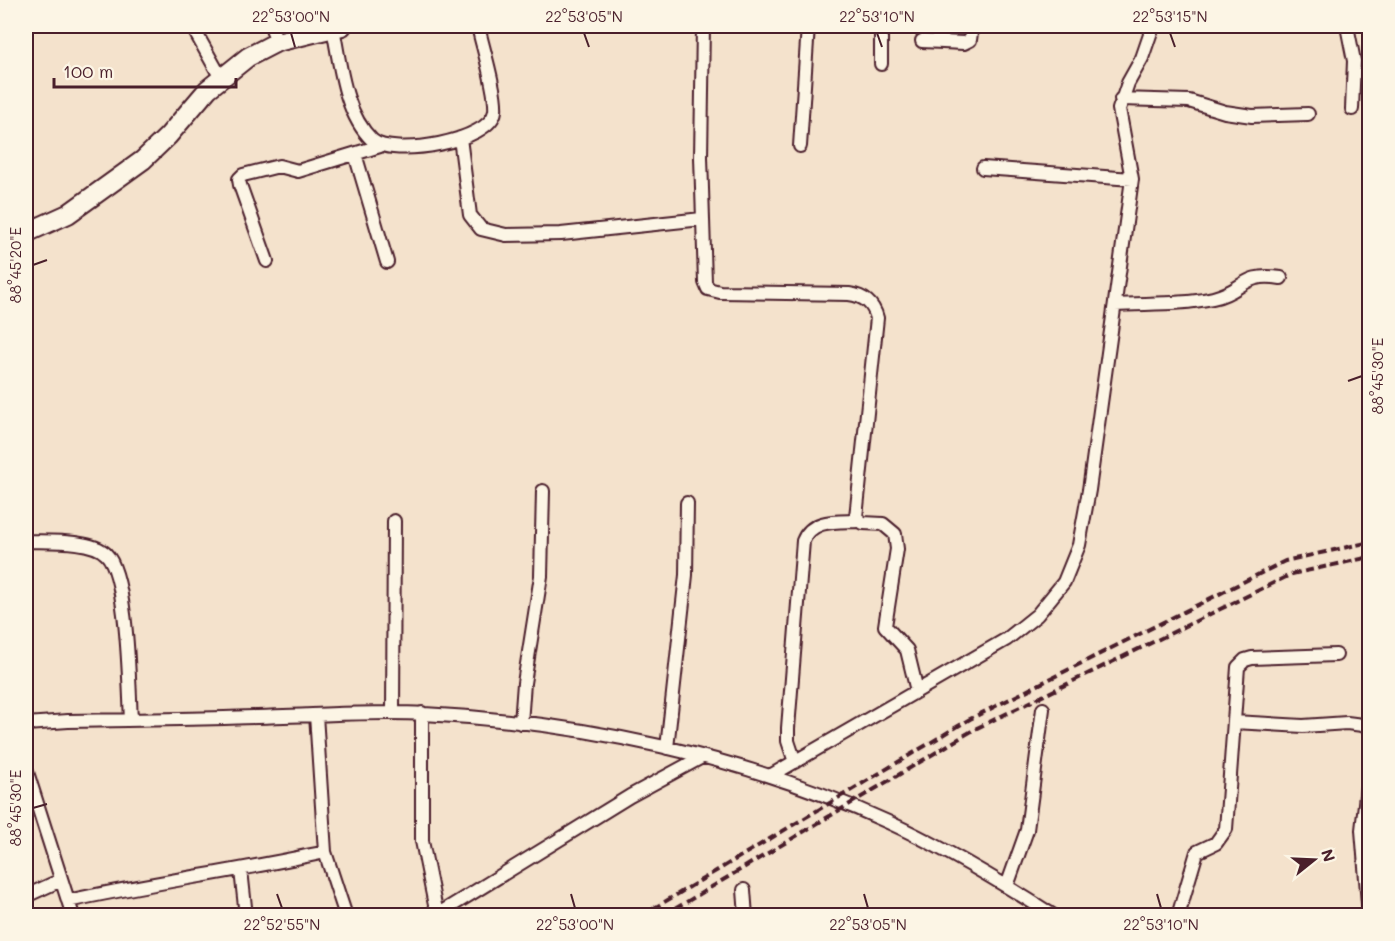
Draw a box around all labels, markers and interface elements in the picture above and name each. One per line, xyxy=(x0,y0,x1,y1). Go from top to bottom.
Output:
text: 22°53'00"N xyxy=(252,6,330,26)
text: 22°53'05"N xyxy=(545,6,623,26)
text: 22°53'10"N xyxy=(839,6,915,26)
text: 22°53'15"N xyxy=(1132,6,1208,26)
scale bar xyxy=(54,51,236,89)
text: 100 m xyxy=(63,59,113,83)
text: 88°45'20"E xyxy=(5,226,25,303)
text: 88°45'30"E xyxy=(1367,337,1387,414)
text: 88°45'30"E xyxy=(5,769,25,846)
north arrow xyxy=(1284,830,1344,890)
text: N xyxy=(1317,846,1341,864)
text: 22°52'55"N xyxy=(244,914,320,934)
text: 22°53'00"N xyxy=(536,914,614,934)
text: 22°53'05"N xyxy=(829,914,907,934)
text: 22°53'10"N xyxy=(1123,914,1199,934)

